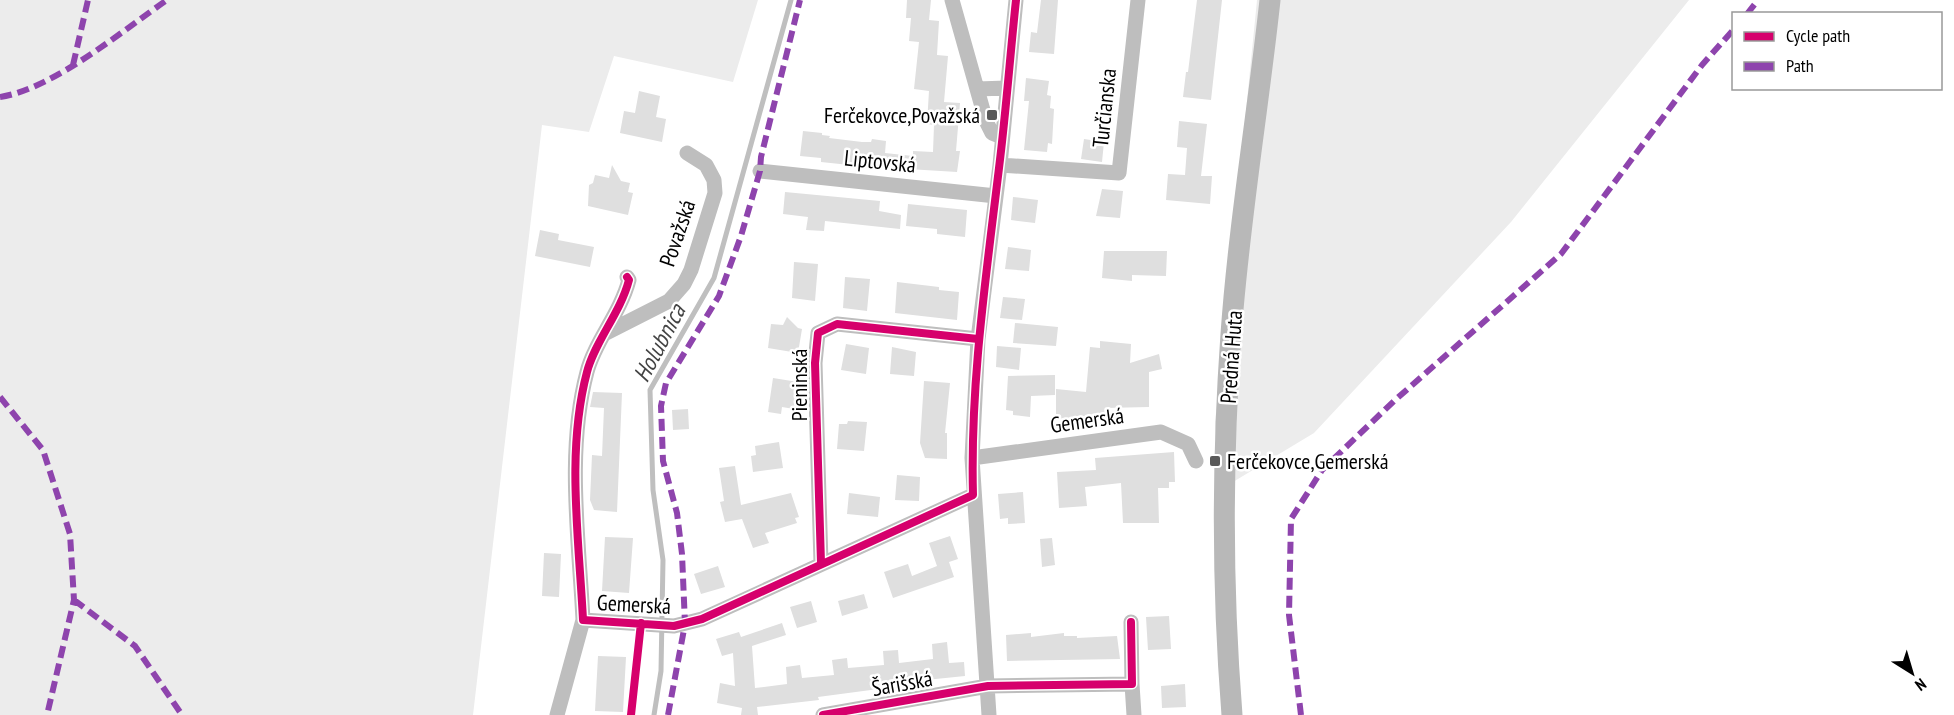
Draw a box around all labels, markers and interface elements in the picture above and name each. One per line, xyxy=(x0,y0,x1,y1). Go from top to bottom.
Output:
legend xyxy=(1732,12,1942,90)
text: Cycle path xyxy=(1786,24,1850,47)
text: Path xyxy=(1786,54,1814,77)
street label: Turčianska xyxy=(1086,67,1122,149)
place label: Ferčekovce,Považská xyxy=(824,101,980,129)
marker: Ferčekovce,Považská xyxy=(985,108,999,122)
street label: Liptovská xyxy=(843,143,917,179)
street label: Považská xyxy=(653,196,701,270)
water label: Holubnica xyxy=(626,298,693,387)
street label: Predná Huta xyxy=(1214,309,1248,405)
street label: Pieninská xyxy=(785,349,813,421)
street label: Gemerská xyxy=(1048,401,1126,439)
place label: Ferčekovce,Gemerská xyxy=(1227,447,1389,475)
marker: Ferčekovce,Gemerská xyxy=(1208,454,1222,468)
street label: Gemerská xyxy=(596,588,672,620)
north arrow xyxy=(1882,643,1942,703)
street label: Šarišská xyxy=(869,664,935,702)
text: N xyxy=(1912,674,1930,696)

